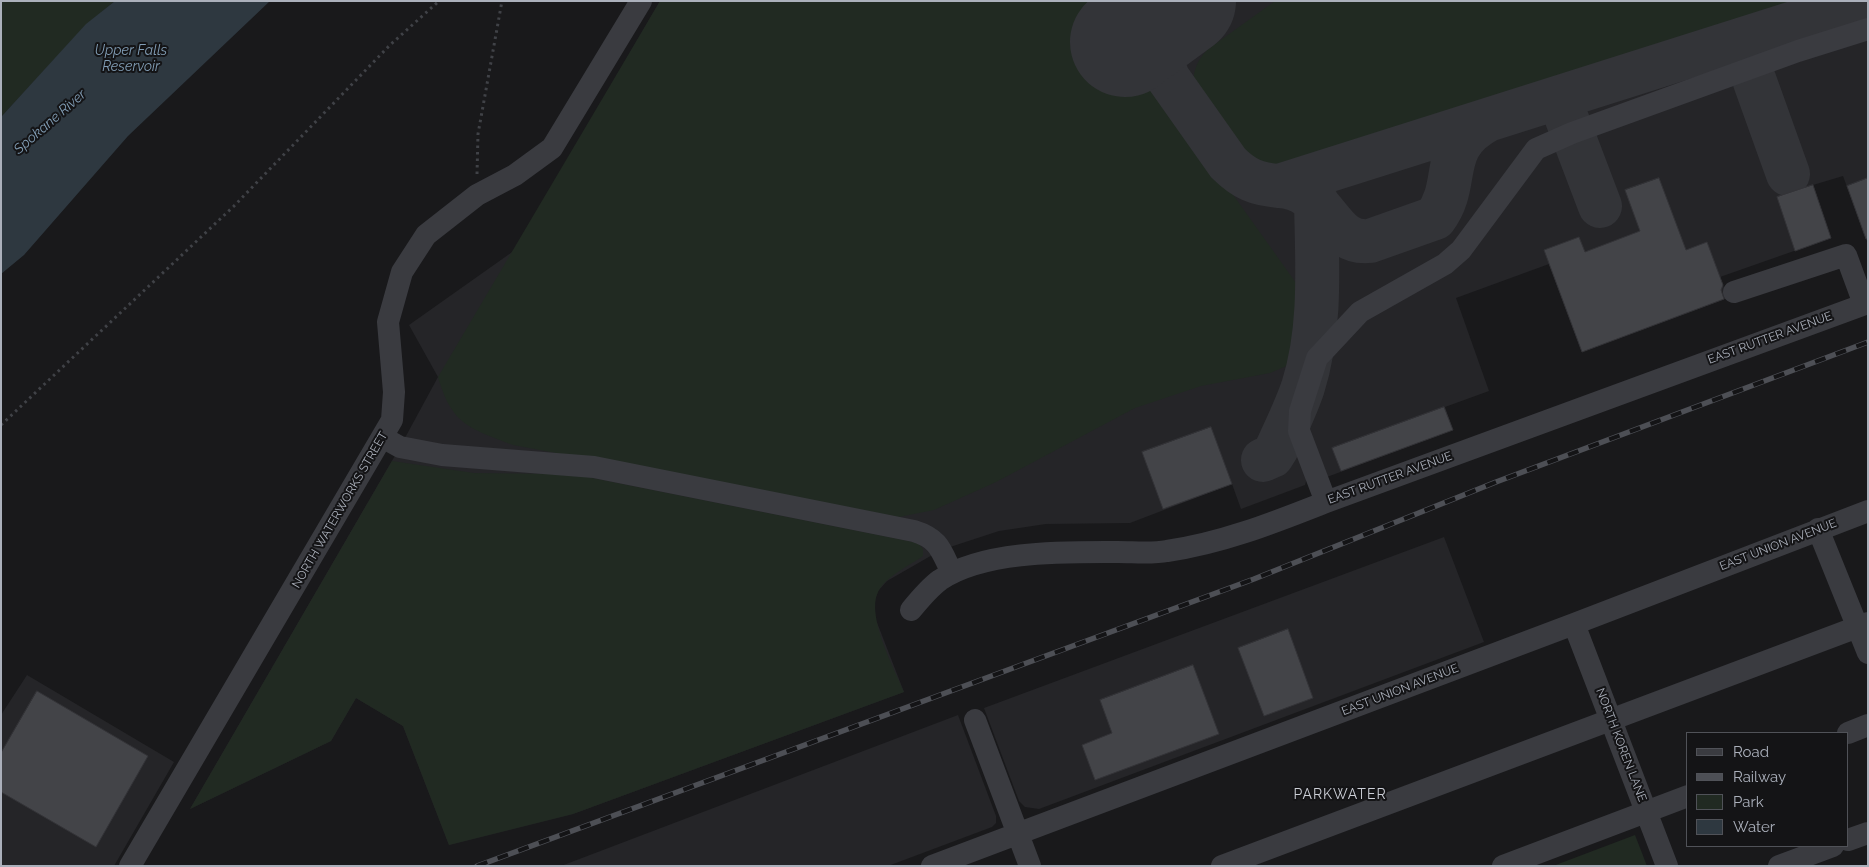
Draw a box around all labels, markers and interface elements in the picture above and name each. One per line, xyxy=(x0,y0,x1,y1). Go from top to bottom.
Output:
water label: Upper Falls Reservoir xyxy=(95,43,167,75)
water label: Spokane River xyxy=(11,86,89,158)
street label: EAST RUTTER AVENUE xyxy=(1706,309,1834,367)
street label: NORTH WATERWORKS STREET xyxy=(289,429,391,591)
street label: EAST RUTTER AVENUE xyxy=(1326,449,1454,507)
street label: EAST UNION AVENUE xyxy=(1718,516,1838,574)
street label: EAST UNION AVENUE xyxy=(1340,661,1460,719)
street label: NORTH KOREN LANE xyxy=(1593,686,1649,804)
legend xyxy=(1686,732,1849,847)
text: Road xyxy=(1733,743,1769,761)
text: Railway xyxy=(1733,768,1786,786)
district label: PARKWATER xyxy=(1292,787,1388,803)
text: Park xyxy=(1733,793,1764,811)
text: Water xyxy=(1733,818,1775,836)

